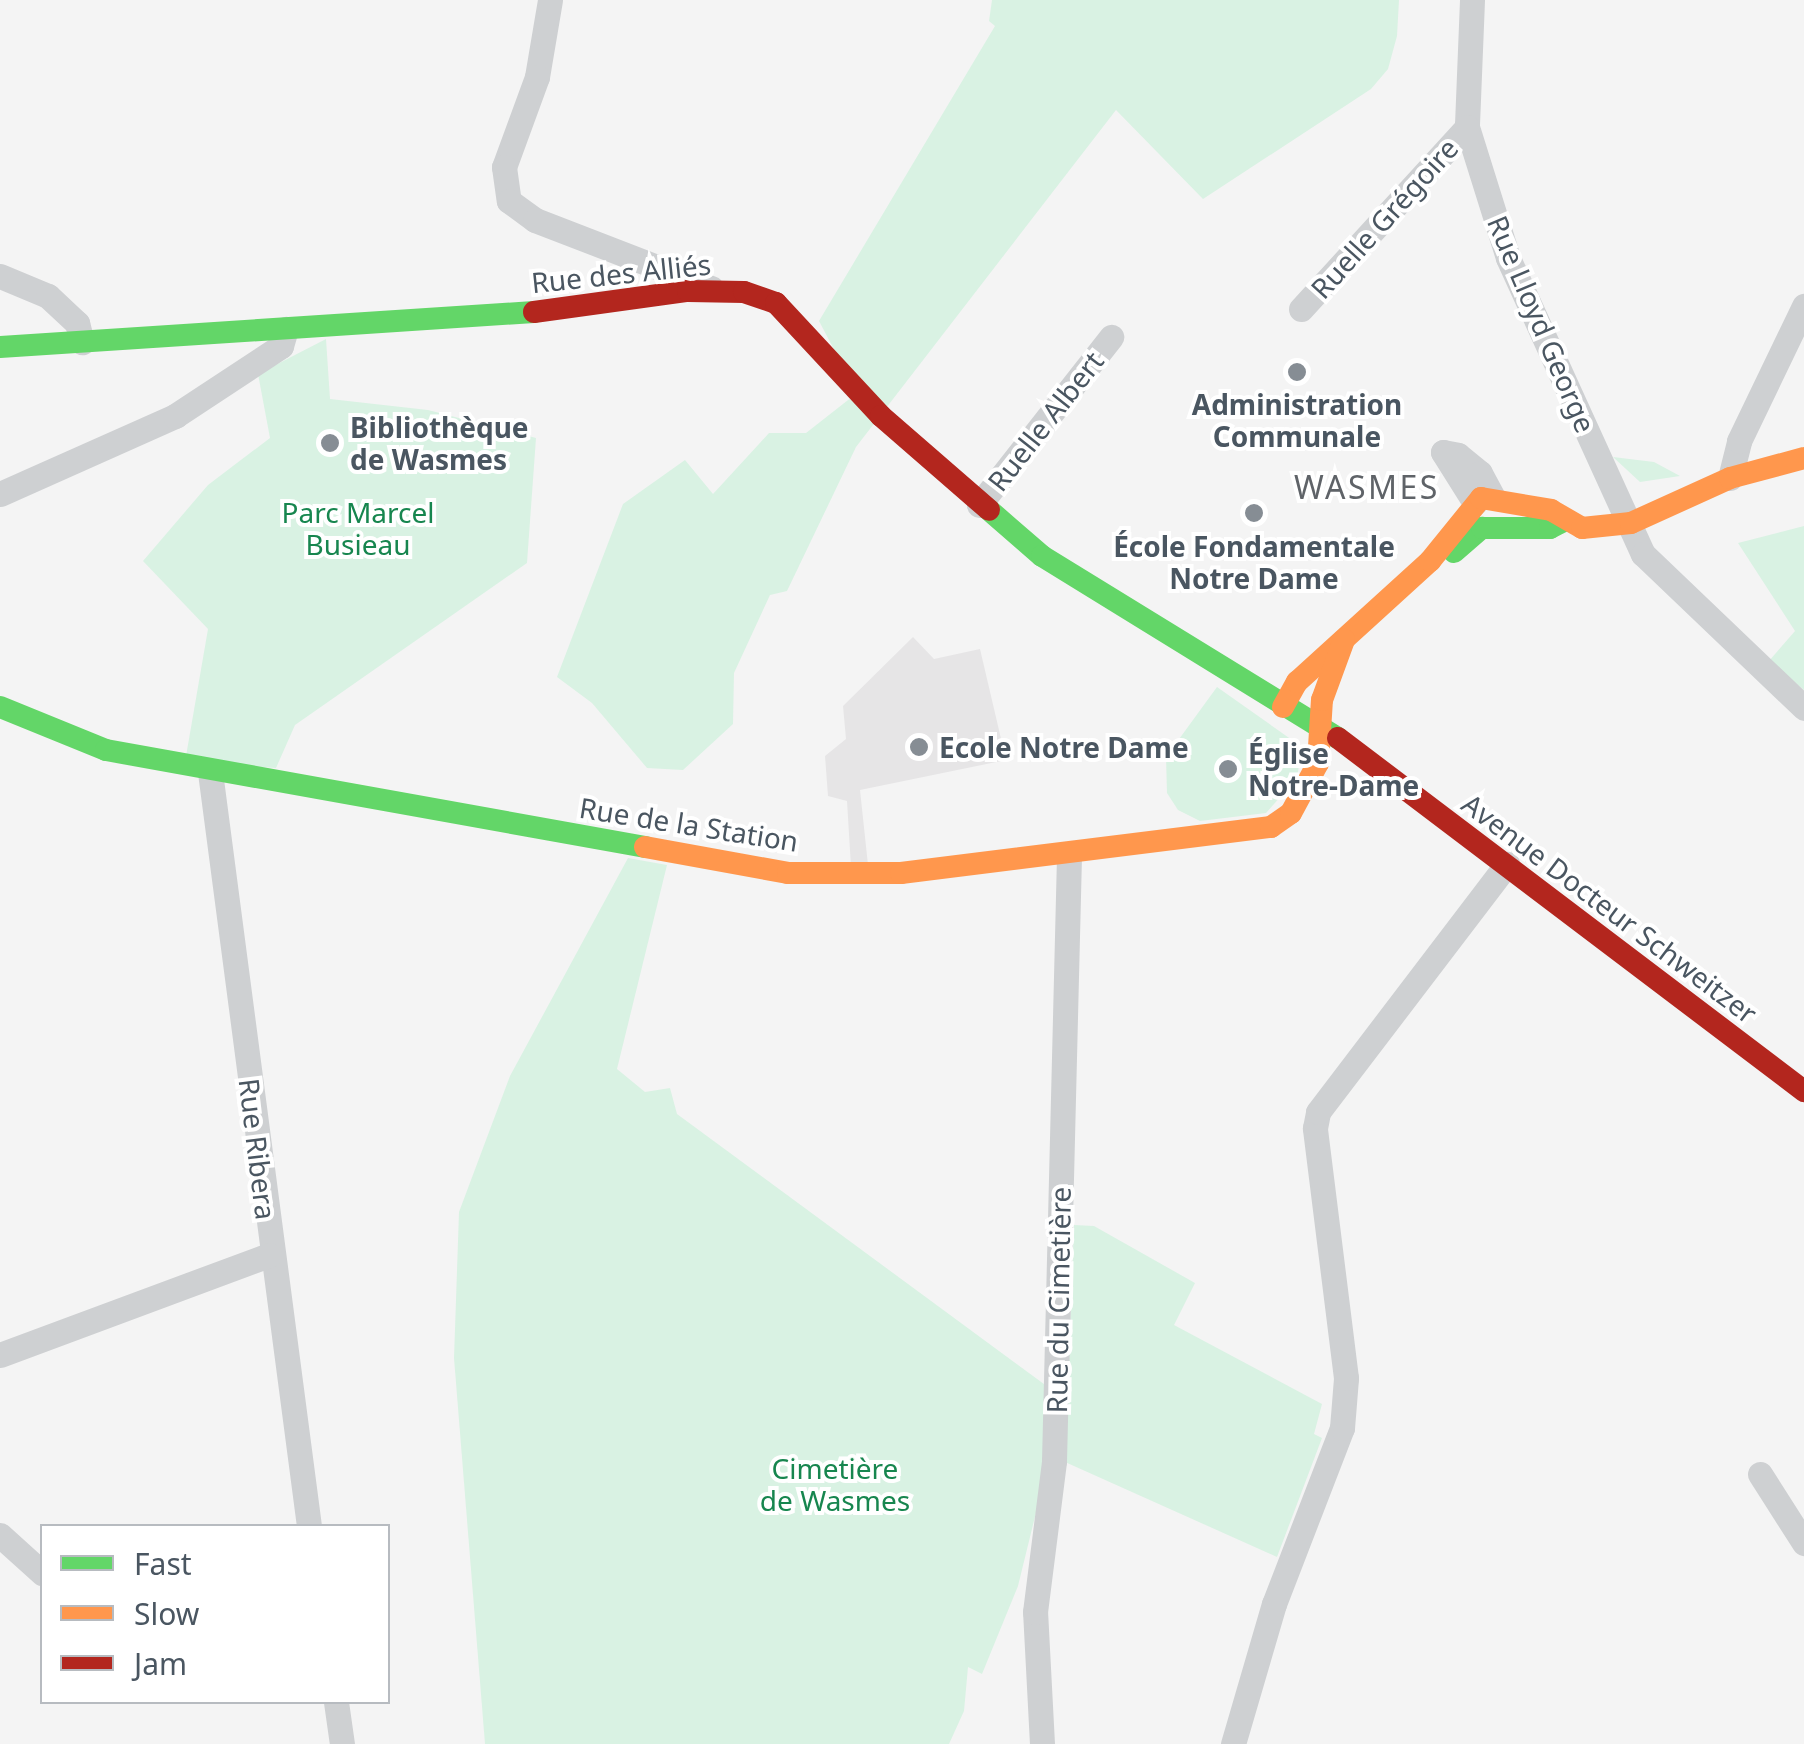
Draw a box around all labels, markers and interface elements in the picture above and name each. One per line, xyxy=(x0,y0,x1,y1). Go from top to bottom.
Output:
street label: Ruelle Grégoire xyxy=(1303,131,1465,305)
street label: Rue Lloyd George xyxy=(1481,211,1603,437)
street label: Rue des Alliés xyxy=(530,247,712,299)
street label: Ruelle Albert xyxy=(980,345,1110,497)
marker: Administration Communale xyxy=(1286,361,1308,383)
place label: Administration Communale xyxy=(1192,387,1402,453)
place label: Bibliothèque de Wasmes xyxy=(350,410,529,476)
marker: Bibliothèque de Wasmes xyxy=(319,432,341,454)
district label: WASMES xyxy=(1294,468,1440,506)
park label: Parc Marcel Busieau xyxy=(282,495,434,561)
marker: École Fondamentale Notre Dame xyxy=(1243,502,1265,524)
place label: École Fondamentale Notre Dame xyxy=(1113,529,1395,595)
place label: Ecole Notre Dame xyxy=(939,730,1189,764)
marker: Ecole Notre Dame xyxy=(908,736,930,758)
place label: Église Notre-Dame xyxy=(1248,736,1419,802)
marker: Église Notre-Dame xyxy=(1217,758,1239,780)
street label: Avenue Docteur Schweitzer xyxy=(1456,786,1764,1030)
street label: Rue de la Station xyxy=(577,790,801,858)
street label: Rue Ribera xyxy=(233,1076,283,1222)
street label: Rue du Cimetière xyxy=(1039,1187,1077,1413)
park label: Cimetière de Wasmes xyxy=(760,1451,910,1517)
legend xyxy=(40,1524,390,1704)
text: Fast xyxy=(134,1543,192,1584)
text: Slow xyxy=(134,1593,199,1634)
text: Jam xyxy=(134,1643,187,1684)

